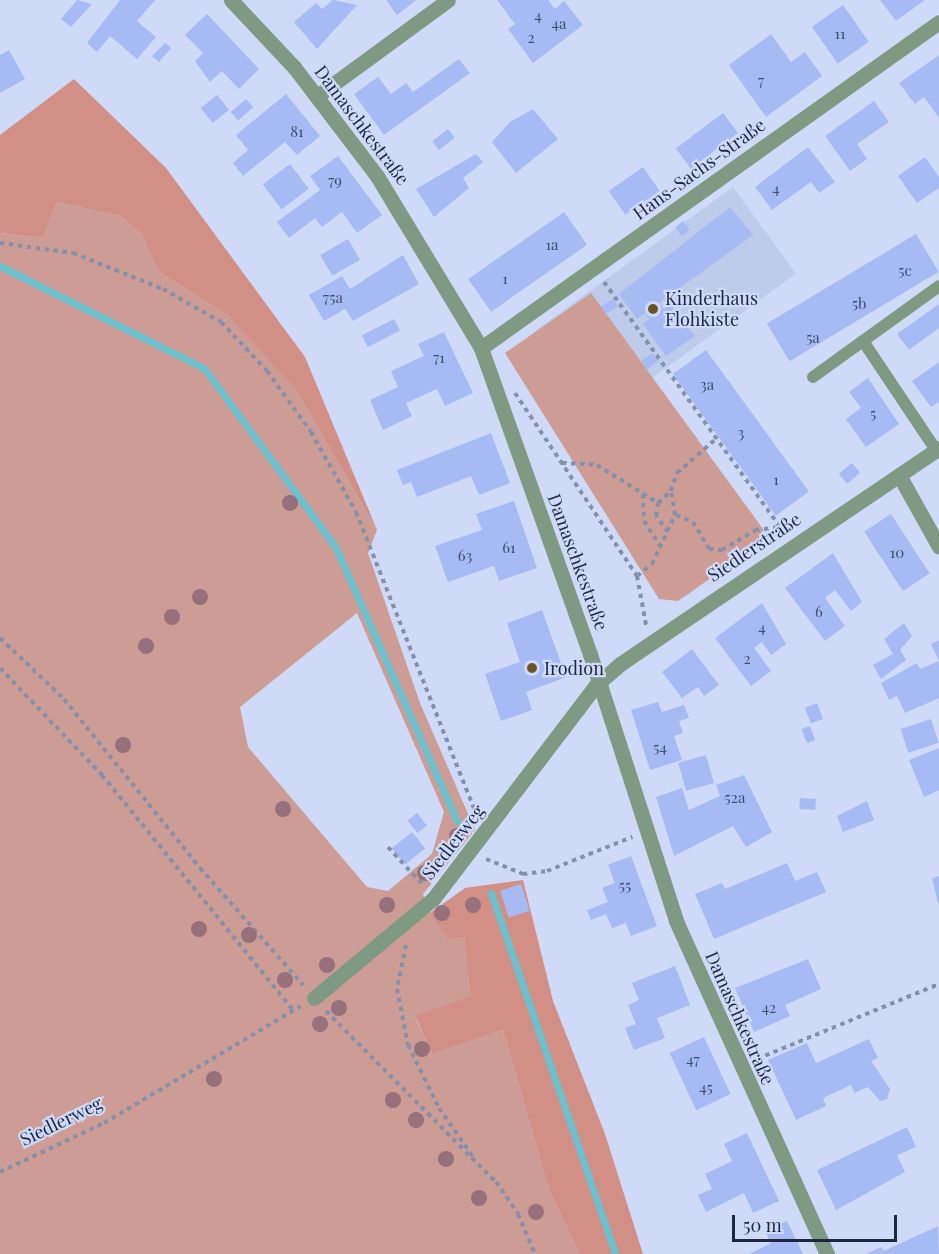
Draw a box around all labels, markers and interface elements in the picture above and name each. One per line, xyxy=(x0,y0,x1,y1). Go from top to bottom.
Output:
house number: 4 xyxy=(534,7,542,25)
house number: 4a xyxy=(552,15,566,33)
house number: 11 xyxy=(834,25,846,43)
house number: 2 xyxy=(527,29,535,47)
street label: Damaschkestraße xyxy=(310,61,414,189)
house number: 7 xyxy=(758,72,764,90)
street label: Hans-Sachs-Straße xyxy=(629,114,769,224)
house number: 81 xyxy=(290,123,304,141)
house number: 79 xyxy=(328,172,342,190)
house number: 4 xyxy=(772,180,780,198)
house number: 1a xyxy=(545,236,559,254)
house number: 5c xyxy=(898,262,912,280)
house number: 1 xyxy=(502,270,508,288)
place label: Kinderhaus Flohkiste xyxy=(665,288,758,330)
house number: 75a xyxy=(323,289,343,307)
house number: 5b xyxy=(852,295,866,313)
marker: Kinderhaus Flohkiste xyxy=(646,302,660,316)
house number: 5a xyxy=(806,329,820,347)
house number: 71 xyxy=(433,349,445,367)
house number: 3a xyxy=(700,376,714,394)
house number: 5 xyxy=(870,405,876,423)
house number: 3 xyxy=(738,424,744,442)
house number: 1 xyxy=(773,471,779,489)
street label: Damaschkestraße xyxy=(543,491,613,633)
street label: Siedlerstraße xyxy=(703,508,805,586)
house number: 61 xyxy=(502,539,516,557)
house number: 10 xyxy=(890,544,904,562)
house number: 63 xyxy=(458,547,472,565)
house number: 6 xyxy=(815,603,823,621)
house number: 4 xyxy=(758,619,766,637)
house number: 2 xyxy=(743,650,751,668)
place label: Irodion xyxy=(544,657,604,679)
marker: Irodion xyxy=(525,661,539,675)
house number: 54 xyxy=(653,739,667,757)
house number: 52a xyxy=(725,789,745,807)
street label: Siedlerweg xyxy=(417,800,489,884)
house number: 55 xyxy=(619,877,631,895)
street label: Damaschkestraße xyxy=(701,948,779,1088)
house number: 42 xyxy=(762,999,776,1017)
house number: 47 xyxy=(686,1051,700,1069)
house number: 45 xyxy=(699,1079,713,1097)
street label: Siedlerweg xyxy=(16,1092,106,1150)
scale bar xyxy=(735,1203,900,1241)
text: 50 m xyxy=(743,1213,782,1237)

